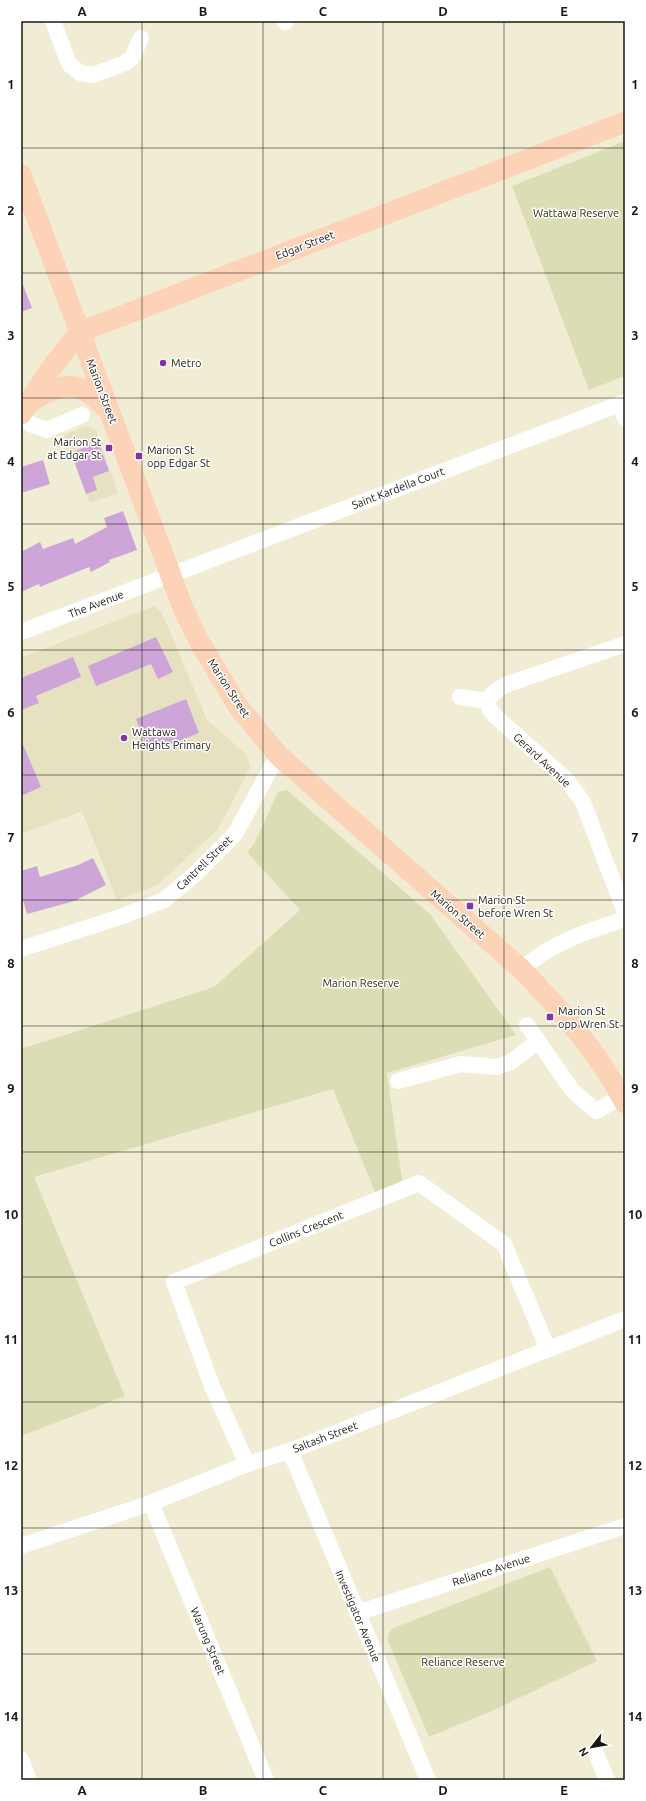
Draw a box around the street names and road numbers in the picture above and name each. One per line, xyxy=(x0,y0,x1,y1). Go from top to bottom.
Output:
street label: Edgar Street xyxy=(274,228,337,262)
street label: Marion Street xyxy=(84,357,120,426)
street label: Saint Kardella Court xyxy=(350,465,447,511)
street label: The Avenue xyxy=(67,588,125,620)
street label: Marion Street xyxy=(205,656,253,720)
street label: Gerard Avenue xyxy=(511,731,573,789)
street label: Cantrell Street xyxy=(174,833,235,892)
street label: Marion Street xyxy=(428,887,488,941)
street label: Collins Crescent xyxy=(267,1208,345,1249)
street label: Saltash Street xyxy=(291,1419,360,1455)
street label: Reliance Avenue xyxy=(451,1552,531,1588)
street label: Investigator Avenue xyxy=(333,1568,383,1664)
street label: Warung Street xyxy=(188,1606,228,1677)

